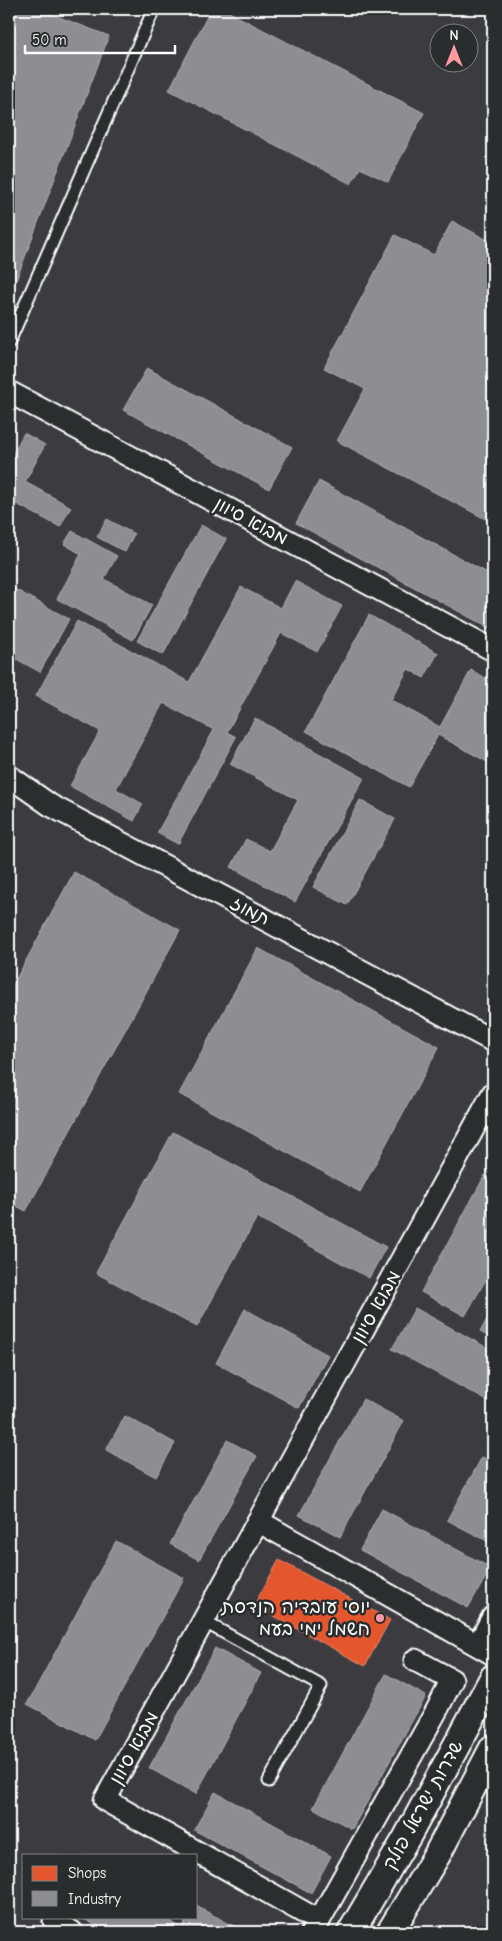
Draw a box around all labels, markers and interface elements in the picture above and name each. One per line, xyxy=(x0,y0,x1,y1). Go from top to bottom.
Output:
scale bar xyxy=(25,22,175,54)
north arrow xyxy=(430,22,480,72)
text: N xyxy=(449,27,459,44)
text: 50 m xyxy=(32,31,67,49)
street label: מבוא סיוון xyxy=(210,492,292,550)
street label: תמוז xyxy=(227,892,273,930)
street label: מבוא סיוון xyxy=(347,1267,405,1347)
place label: יוסי עובדיה הנדסת חשמל ימי בעמ xyxy=(220,1596,370,1640)
marker: יוסי עובדיה הנדסת חשמל ימי בעמ xyxy=(374,1612,386,1624)
street label: מבוא סיוון xyxy=(105,1708,163,1788)
street label: שדרות ישראל פולק xyxy=(378,1736,468,1874)
legend xyxy=(22,1854,198,1918)
text: Shops xyxy=(68,1864,106,1882)
text: Industry xyxy=(68,1890,121,1908)

